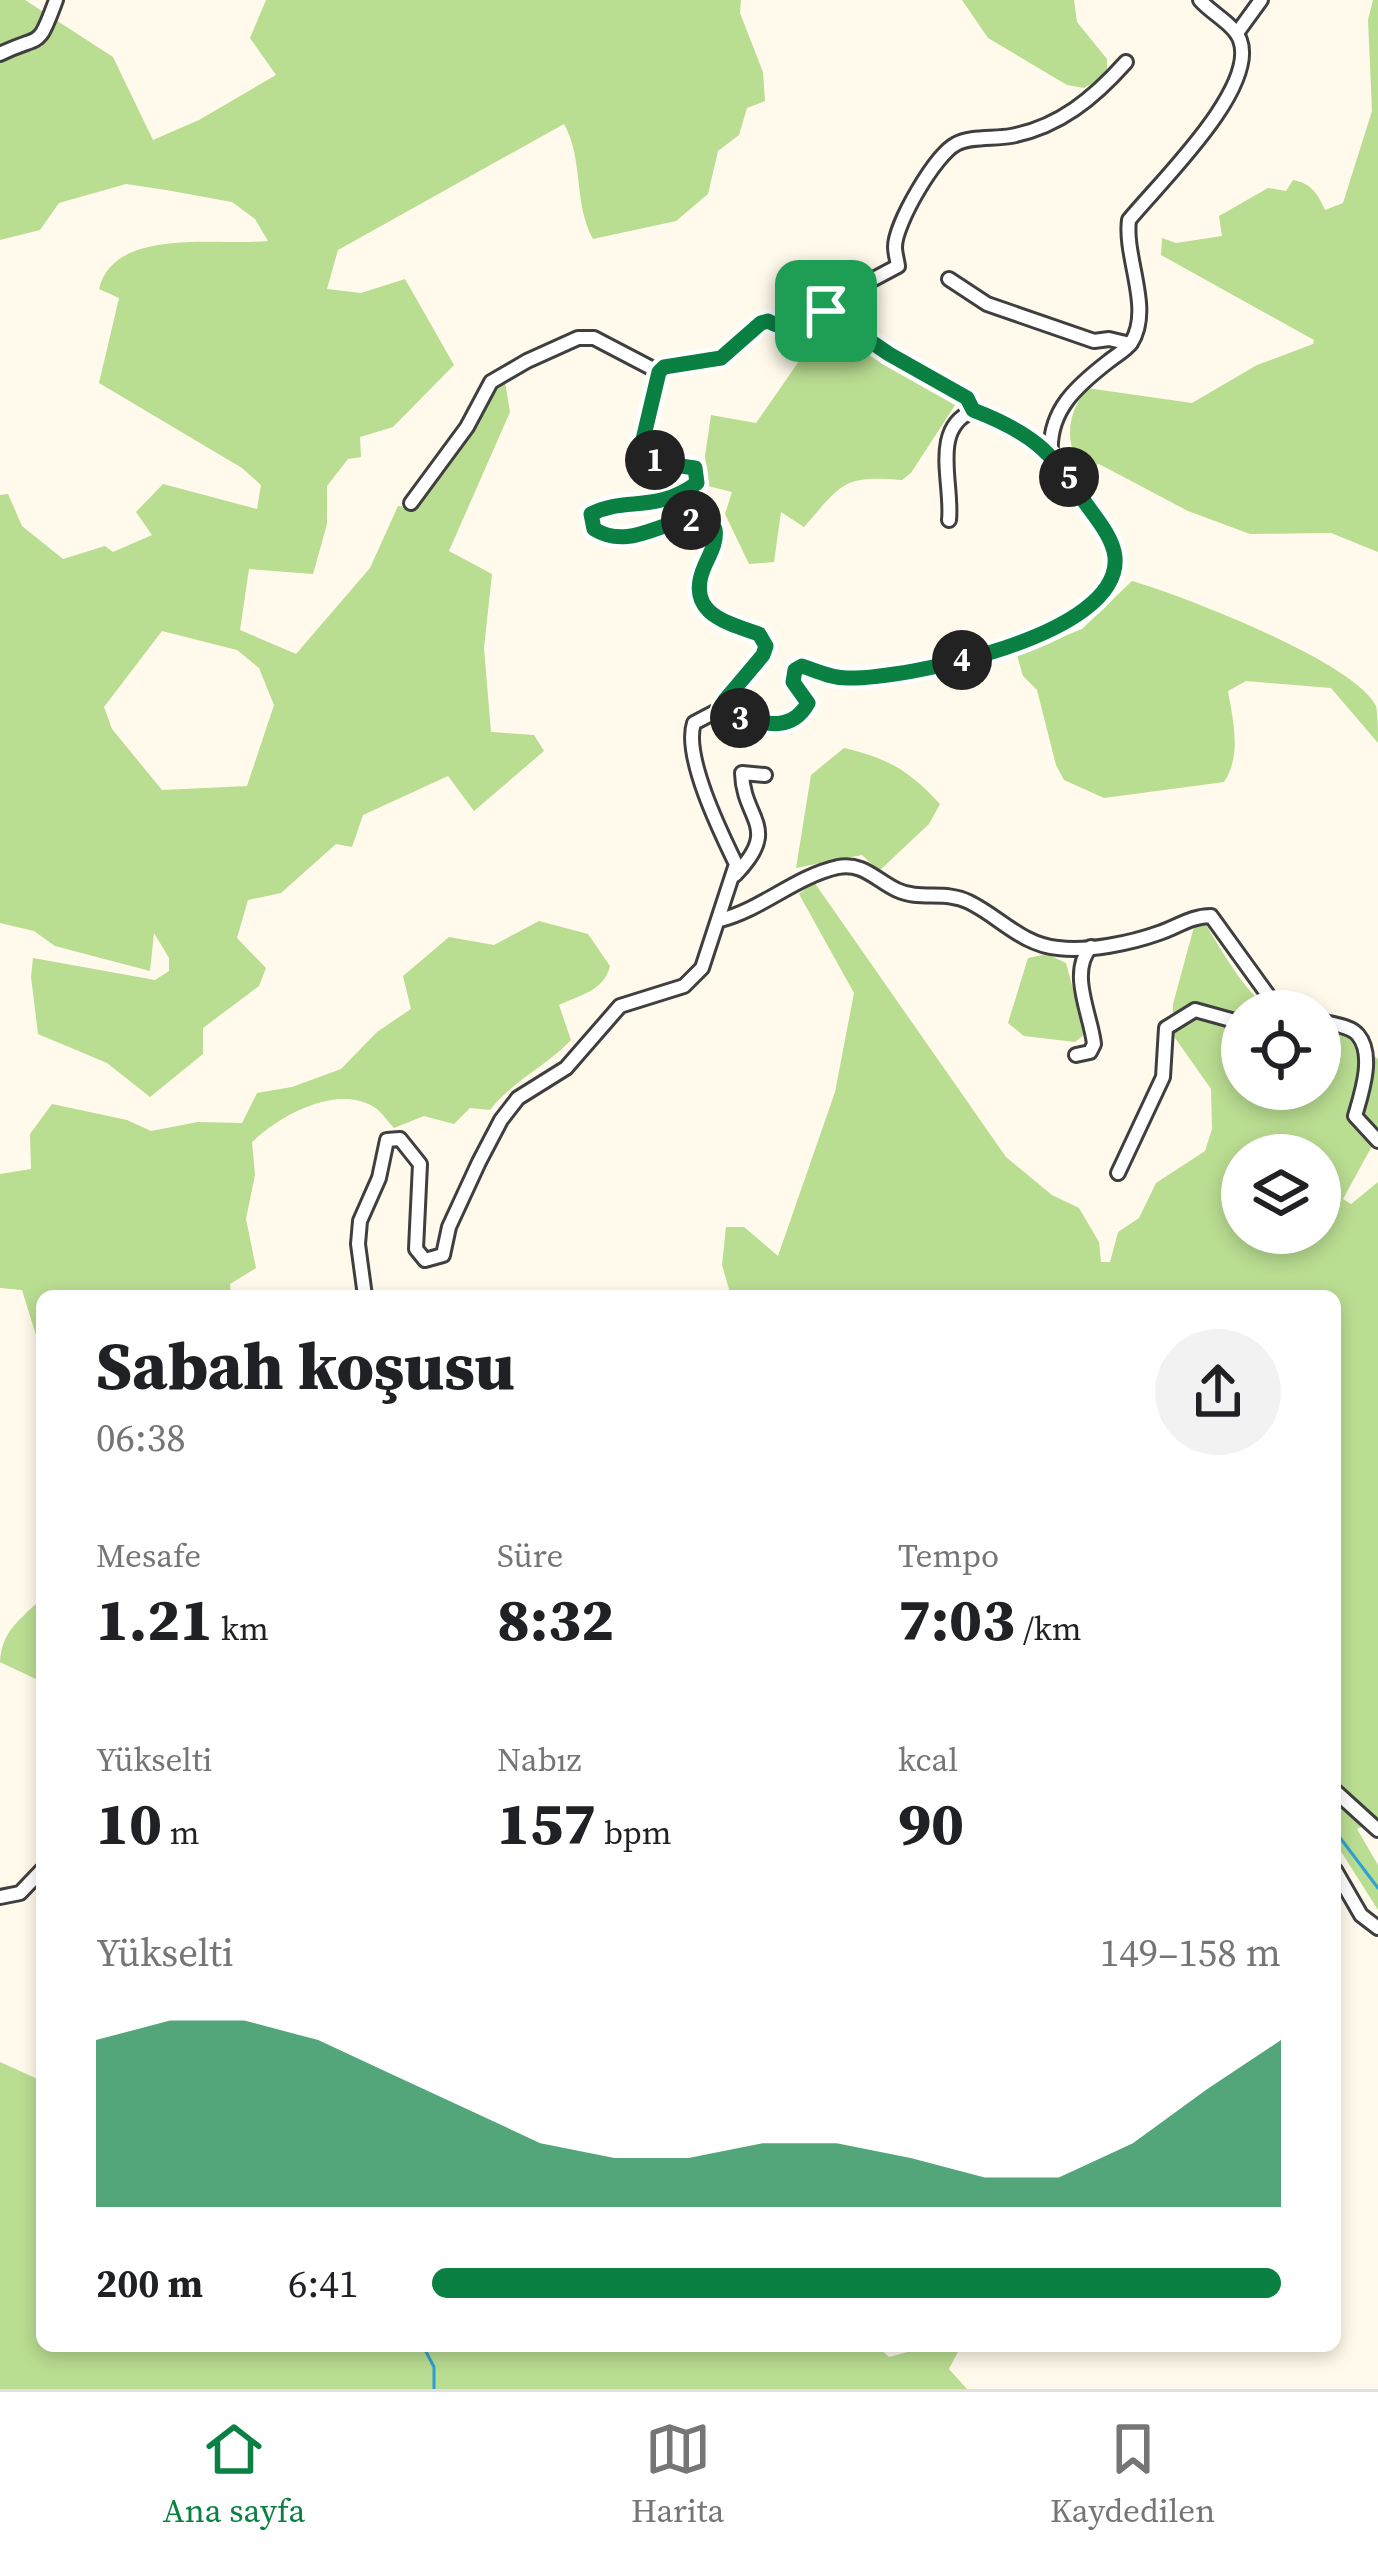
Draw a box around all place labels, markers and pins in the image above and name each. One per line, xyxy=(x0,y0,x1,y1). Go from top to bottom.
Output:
pin xyxy=(775,260,877,362)
pin: 1 xyxy=(625,430,685,490)
pin: 5 xyxy=(1039,447,1099,507)
pin: 2 xyxy=(661,490,721,550)
pin: 4 xyxy=(932,630,992,690)
pin: 3 xyxy=(710,688,770,748)

